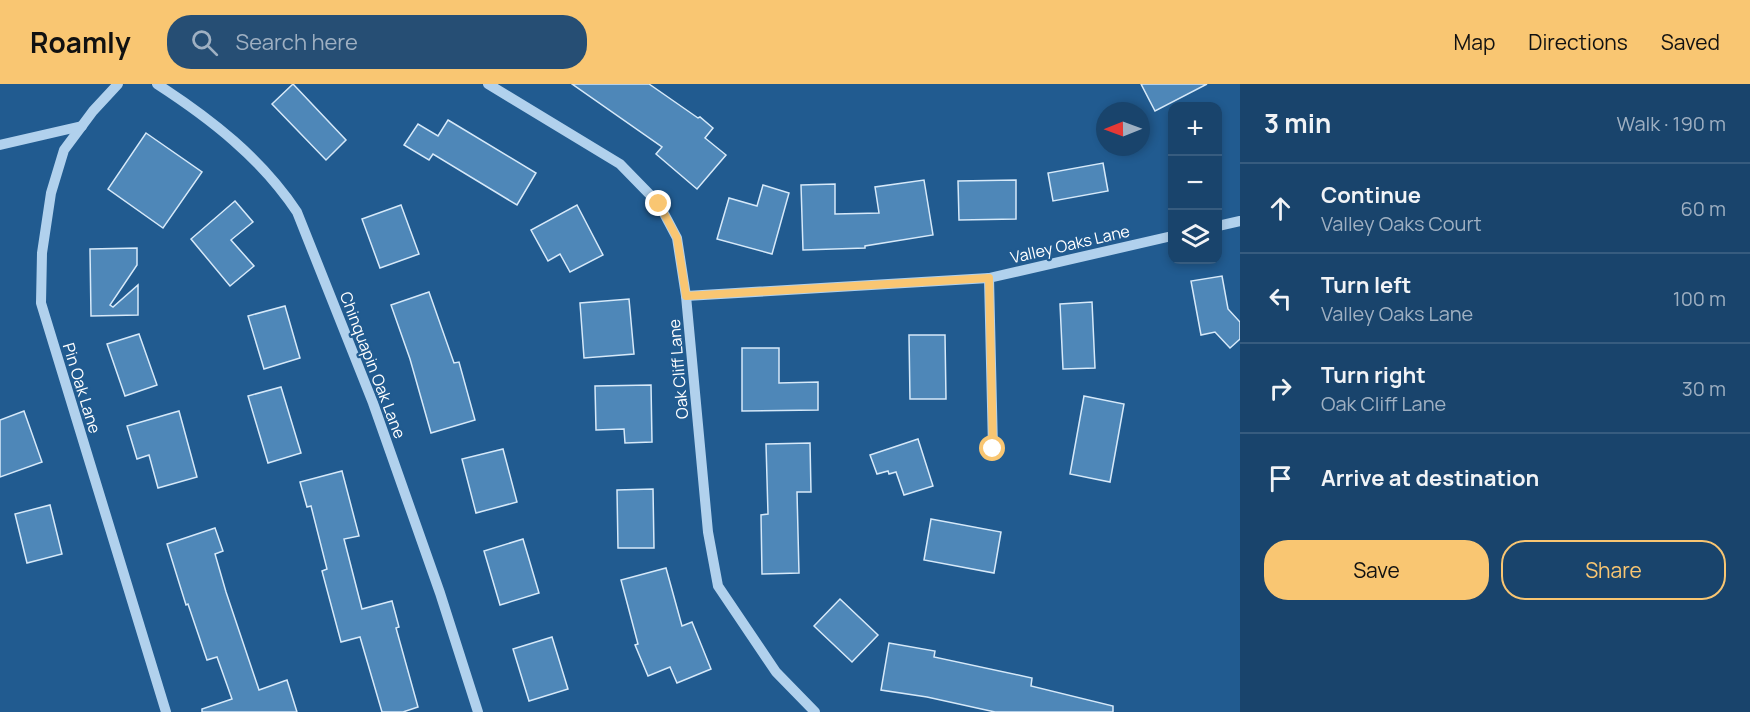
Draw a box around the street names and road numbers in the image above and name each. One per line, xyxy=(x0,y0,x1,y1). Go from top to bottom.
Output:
street label: Valley Oaks Lane xyxy=(1008,220,1132,268)
street label: Chinquapin Oak Lane xyxy=(335,289,411,441)
street label: Oak Cliff Lane xyxy=(663,318,693,420)
street label: Pin Oak Lane xyxy=(58,340,106,436)

